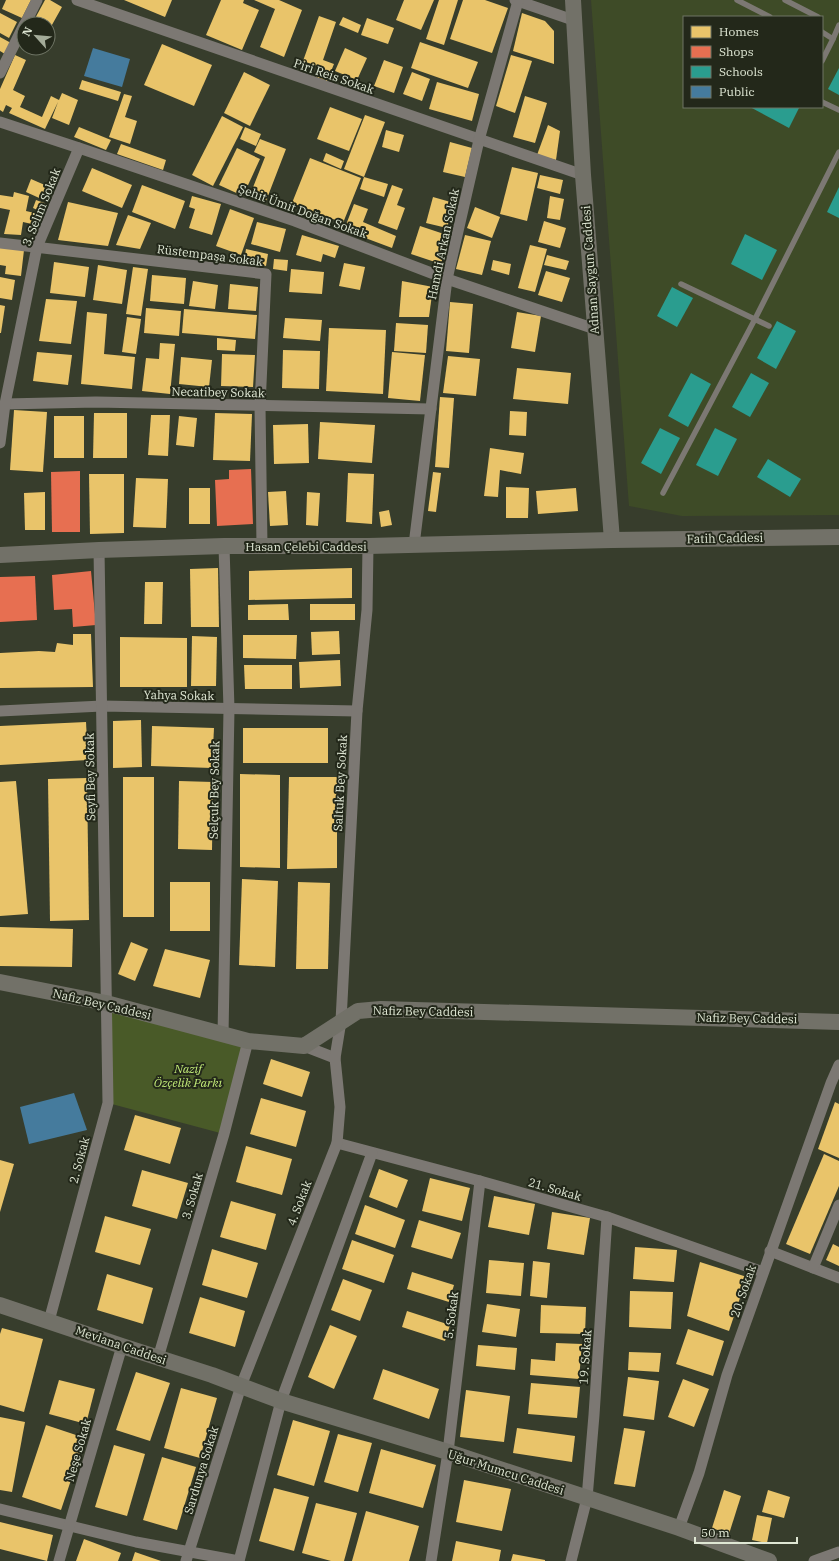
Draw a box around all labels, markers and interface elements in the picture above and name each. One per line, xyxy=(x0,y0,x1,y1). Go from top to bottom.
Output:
north arrow xyxy=(16,16,56,56)
legend xyxy=(683,16,823,108)
text: N xyxy=(19,24,35,39)
text: Homes xyxy=(719,24,759,39)
text: Shops xyxy=(719,44,754,59)
street label: Piri Reis Sokak xyxy=(292,55,376,97)
text: Schools xyxy=(719,64,763,79)
text: Public xyxy=(719,84,755,99)
street label: 3. Selim Sokak xyxy=(19,166,63,248)
street label: Şehit Ümit Doğan Sokak xyxy=(237,181,369,241)
street label: Hamdi Arkan Sokak xyxy=(424,187,462,301)
street label: Adnan Saygun Caddesi xyxy=(578,205,602,335)
street label: Rüstempaşa Sokak xyxy=(156,241,264,269)
street label: Necatibey Sokak xyxy=(171,384,265,400)
street label: Fatih Caddesi xyxy=(687,530,764,546)
street label: Hasan Çelebi Caddesi xyxy=(245,539,367,554)
street label: Yahya Sokak xyxy=(144,687,214,703)
street label: Seyfi Bey Sokak xyxy=(82,733,98,821)
street label: Saltuk Bey Sokak xyxy=(330,734,350,832)
street label: Selçuk Bey Sokak xyxy=(206,741,222,839)
street label: Nafiz Bey Caddesi xyxy=(51,985,153,1023)
street label: Nafiz Bey Caddesi xyxy=(373,1003,474,1019)
street label: Nafiz Bey Caddesi xyxy=(697,1010,798,1026)
park label: Nazif Özçelik Parkı xyxy=(154,1061,223,1090)
street label: 2. Sokak xyxy=(66,1135,92,1185)
street label: 3. Sokak xyxy=(178,1171,206,1221)
street label: 21. Sokak xyxy=(527,1174,583,1204)
street label: 4. Sokak xyxy=(283,1178,315,1228)
street label: 20. Sokak xyxy=(727,1263,759,1319)
street label: 5. Sokak xyxy=(441,1290,461,1340)
street label: Mevlana Caddesi xyxy=(73,1322,169,1368)
street label: 19. Sokak xyxy=(576,1329,594,1385)
street label: Neşe Sokak xyxy=(62,1417,94,1483)
street label: Sardunya Sokak xyxy=(181,1424,221,1516)
street label: Uğur Mumcu Caddesi xyxy=(446,1446,566,1498)
scale bar xyxy=(695,1519,797,1545)
text: 50 m xyxy=(701,1525,730,1540)

